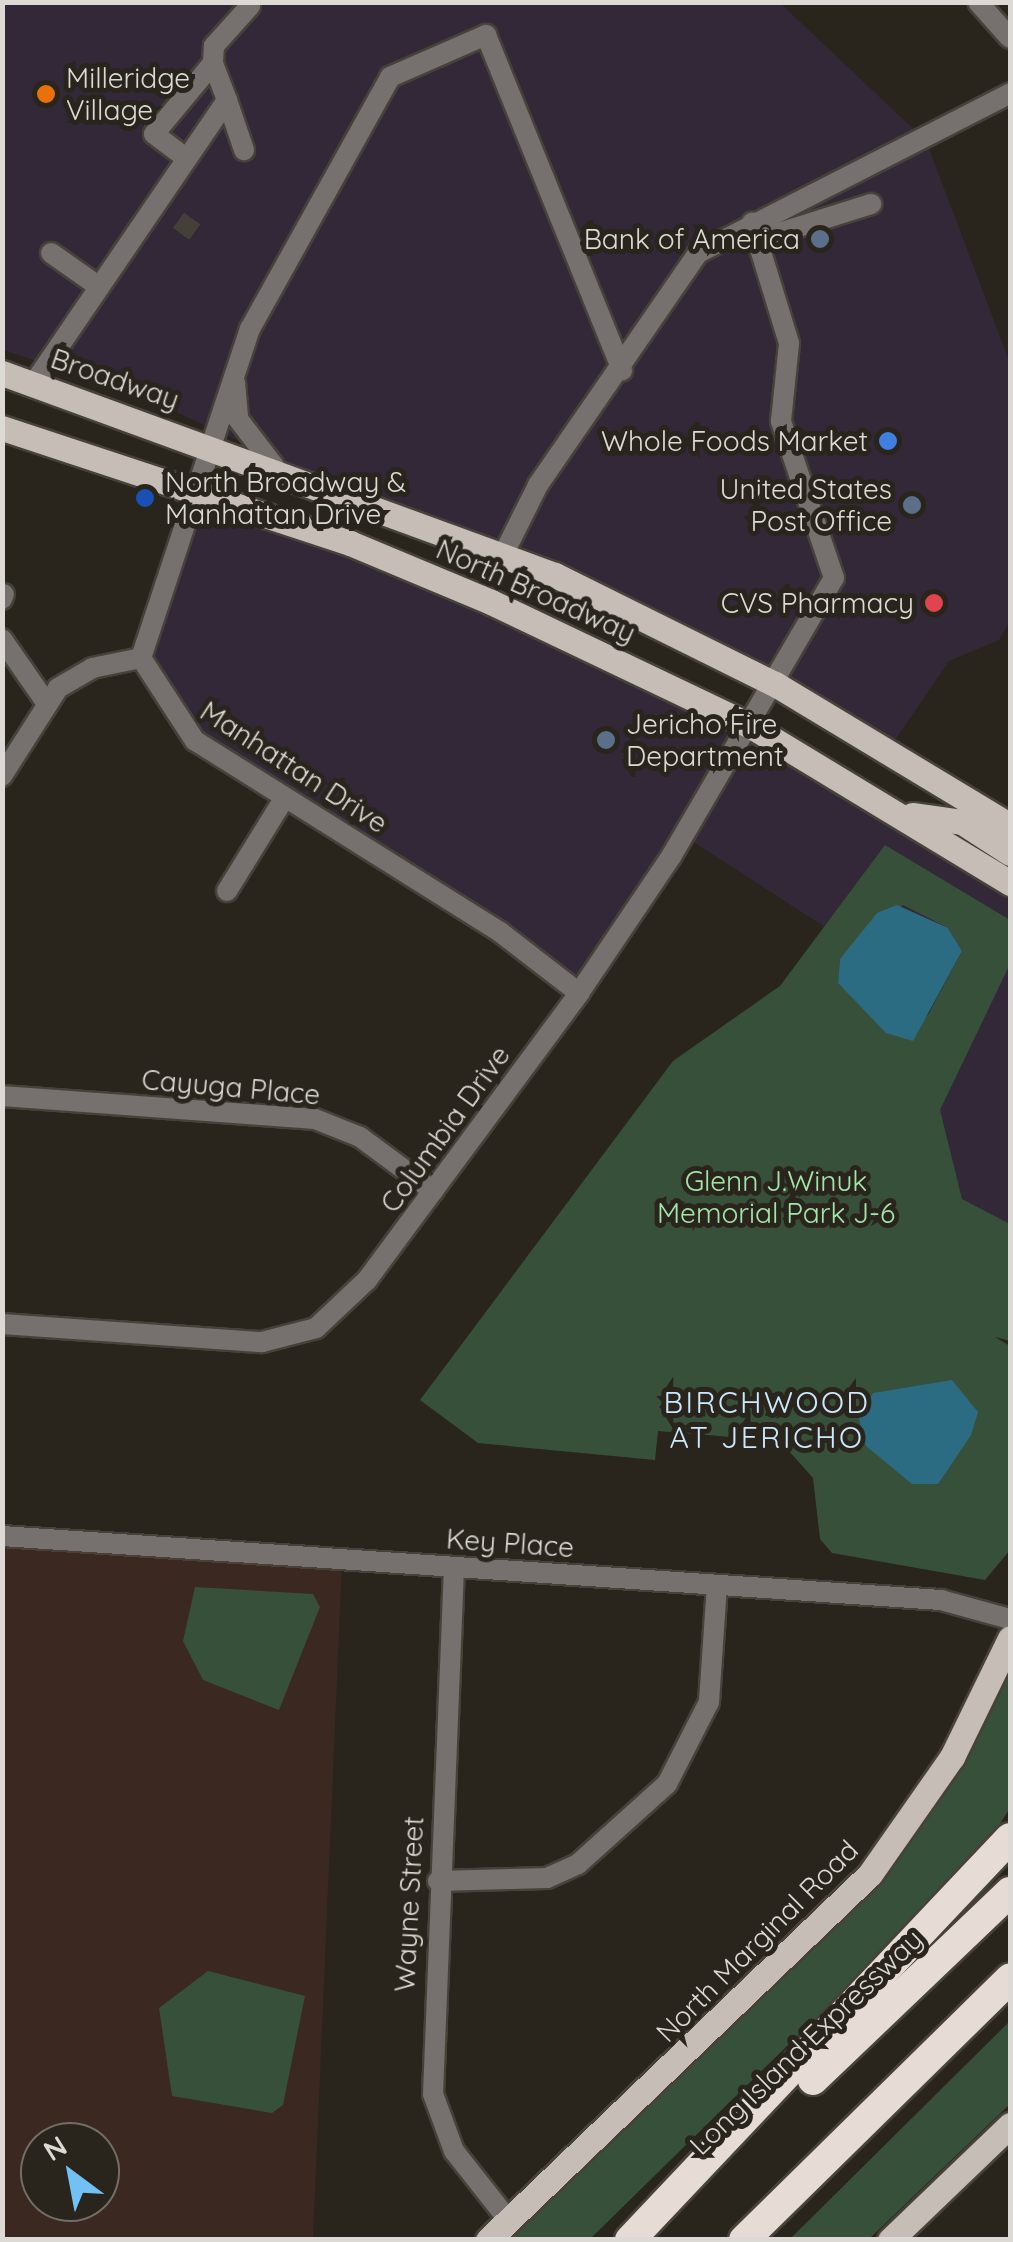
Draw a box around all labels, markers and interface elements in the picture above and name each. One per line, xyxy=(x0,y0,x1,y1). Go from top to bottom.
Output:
place label: Milleridge Village xyxy=(66,61,190,127)
marker: Milleridge Village xyxy=(35,83,57,105)
place label: Bank of America xyxy=(584,222,800,256)
marker: Bank of America xyxy=(809,228,831,250)
street label: Broadway xyxy=(47,341,183,417)
place label: Whole Foods Market xyxy=(601,424,868,458)
marker: Whole Foods Market xyxy=(877,430,899,452)
place label: North Broadway & Manhattan Drive xyxy=(165,465,406,531)
place label: United States Post Office xyxy=(720,472,892,538)
marker: North Broadway & Manhattan Drive xyxy=(134,487,156,509)
marker: United States Post Office xyxy=(901,494,923,516)
street label: North Broadway xyxy=(431,532,641,650)
place label: CVS Pharmacy xyxy=(721,586,914,620)
marker: CVS Pharmacy xyxy=(923,592,945,614)
street label: Manhattan Drive xyxy=(194,694,394,840)
place label: Jericho Fire Department xyxy=(626,707,783,773)
marker: Jericho Fire Department xyxy=(595,729,617,751)
street label: Columbia Drive xyxy=(373,1039,517,1219)
street label: Cayuga Place xyxy=(140,1062,322,1112)
park label: Glenn J.Winuk Memorial Park J-6 xyxy=(657,1164,895,1230)
district label: BIRCHWOOD AT JERICHO xyxy=(664,1384,870,1454)
street label: Key Place xyxy=(445,1522,575,1564)
street label: Wayne Street xyxy=(388,1815,430,1993)
street label: North Marginal Road xyxy=(649,1833,865,2049)
street label: Long Island Expressway xyxy=(683,1922,929,2162)
north arrow xyxy=(20,2122,120,2222)
text: N xyxy=(37,2128,73,2168)

